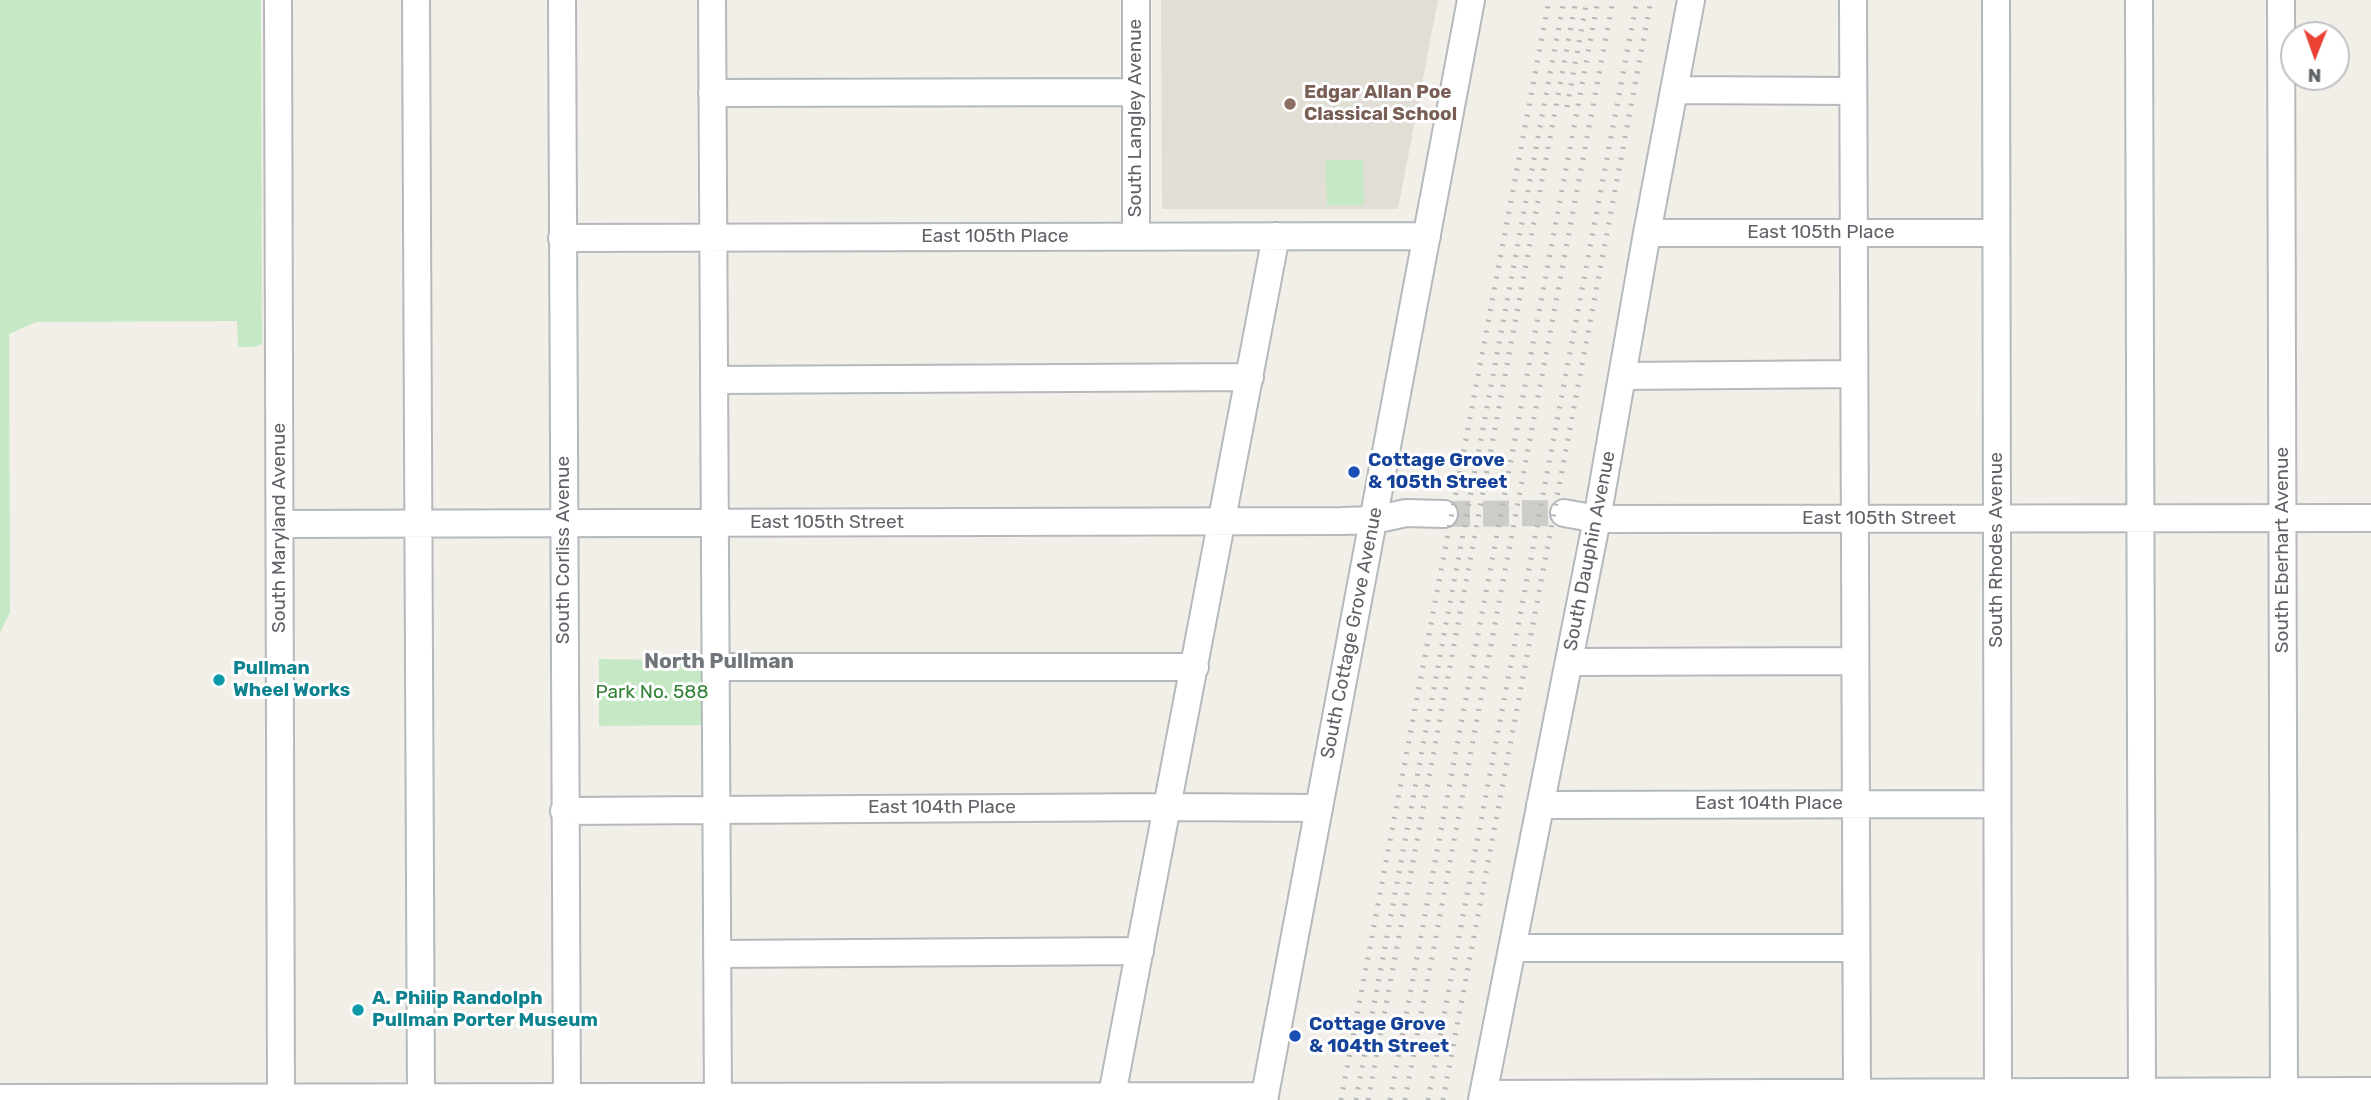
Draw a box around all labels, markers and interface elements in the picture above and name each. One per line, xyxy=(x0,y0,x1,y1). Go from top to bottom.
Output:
street label: South Langley Avenue xyxy=(1125,19,1147,217)
north arrow xyxy=(2280,21,2350,91)
text: N xyxy=(2308,64,2322,87)
place label: Edgar Allan Poe Classical School xyxy=(1304,82,1457,126)
marker: Edgar Allan Poe Classical School xyxy=(1282,96,1298,112)
street label: East 105th Place xyxy=(1747,222,1895,244)
street label: East 105th Place xyxy=(921,226,1069,248)
street label: South Maryland Avenue xyxy=(269,423,291,633)
street label: South Eberhart Avenue xyxy=(2272,447,2294,653)
street label: South Dauphin Avenue xyxy=(1559,449,1621,653)
place label: Cottage Grove & 105th Street xyxy=(1368,450,1507,494)
street label: South Rhodes Avenue xyxy=(1986,452,2008,648)
street label: South Corliss Avenue xyxy=(553,456,575,644)
marker: Cottage Grove & 105th Street xyxy=(1346,464,1362,480)
street label: South Cottage Grove Avenue xyxy=(1316,505,1388,761)
street label: East 105th Street xyxy=(1802,508,1956,530)
street label: East 105th Street xyxy=(750,512,904,534)
district label: North Pullman xyxy=(644,649,794,675)
place label: Pullman Wheel Works xyxy=(233,658,350,702)
marker: Pullman Wheel Works xyxy=(211,672,227,688)
park label: Park No. 588 xyxy=(595,682,709,704)
street label: East 104th Place xyxy=(1695,793,1843,815)
street label: East 104th Place xyxy=(868,797,1016,819)
place label: A. Philip Randolph Pullman Porter Museum xyxy=(372,988,598,1032)
marker: A. Philip Randolph Pullman Porter Museum xyxy=(350,1002,366,1018)
place label: Cottage Grove & 104th Street xyxy=(1309,1014,1449,1058)
marker: Cottage Grove & 104th Street xyxy=(1287,1028,1303,1044)

